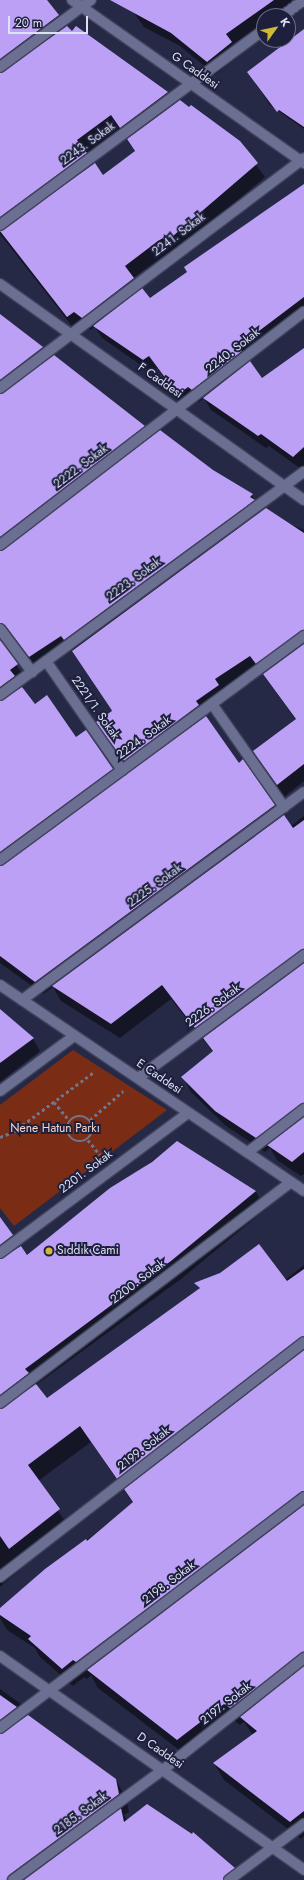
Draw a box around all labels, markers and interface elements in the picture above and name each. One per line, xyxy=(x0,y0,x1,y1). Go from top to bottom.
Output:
scale bar xyxy=(10,8,90,34)
north arrow xyxy=(256,8,296,48)
text: 20 m xyxy=(15,14,42,32)
text: K xyxy=(276,14,294,30)
street label: G Caddesi xyxy=(168,49,222,93)
street label: 2243. Sokak xyxy=(58,119,118,169)
street label: 2241. Sokak xyxy=(150,210,208,260)
street label: 2240. Sokak xyxy=(203,325,263,377)
street label: F Caddesi xyxy=(135,360,185,402)
street label: 2222. Sokak xyxy=(51,442,111,492)
street label: 2223. Sokak xyxy=(104,556,164,604)
street label: 2221/1. Sokak xyxy=(68,674,122,742)
street label: 2224. Sokak xyxy=(114,713,174,763)
street label: 2225. Sokak xyxy=(125,861,185,911)
street label: 2226. Sokak xyxy=(183,981,243,1031)
street label: E Caddesi xyxy=(133,1056,185,1098)
park label: Nene Hatun Parkı xyxy=(10,1122,100,1136)
street label: 2201. Sokak xyxy=(57,1147,115,1197)
place label: Sıddık Cami xyxy=(57,1244,119,1258)
marker: Sıddık Cami xyxy=(44,1246,54,1256)
street label: 2200. Sokak xyxy=(108,1257,168,1307)
street label: 2199. Sokak xyxy=(115,1424,173,1474)
street label: 2198. Sokak xyxy=(140,1559,198,1607)
street label: 2197. Sokak xyxy=(198,1680,254,1728)
street label: D Caddesi xyxy=(134,1730,186,1772)
street label: 2185. Sokak xyxy=(52,1790,110,1838)

